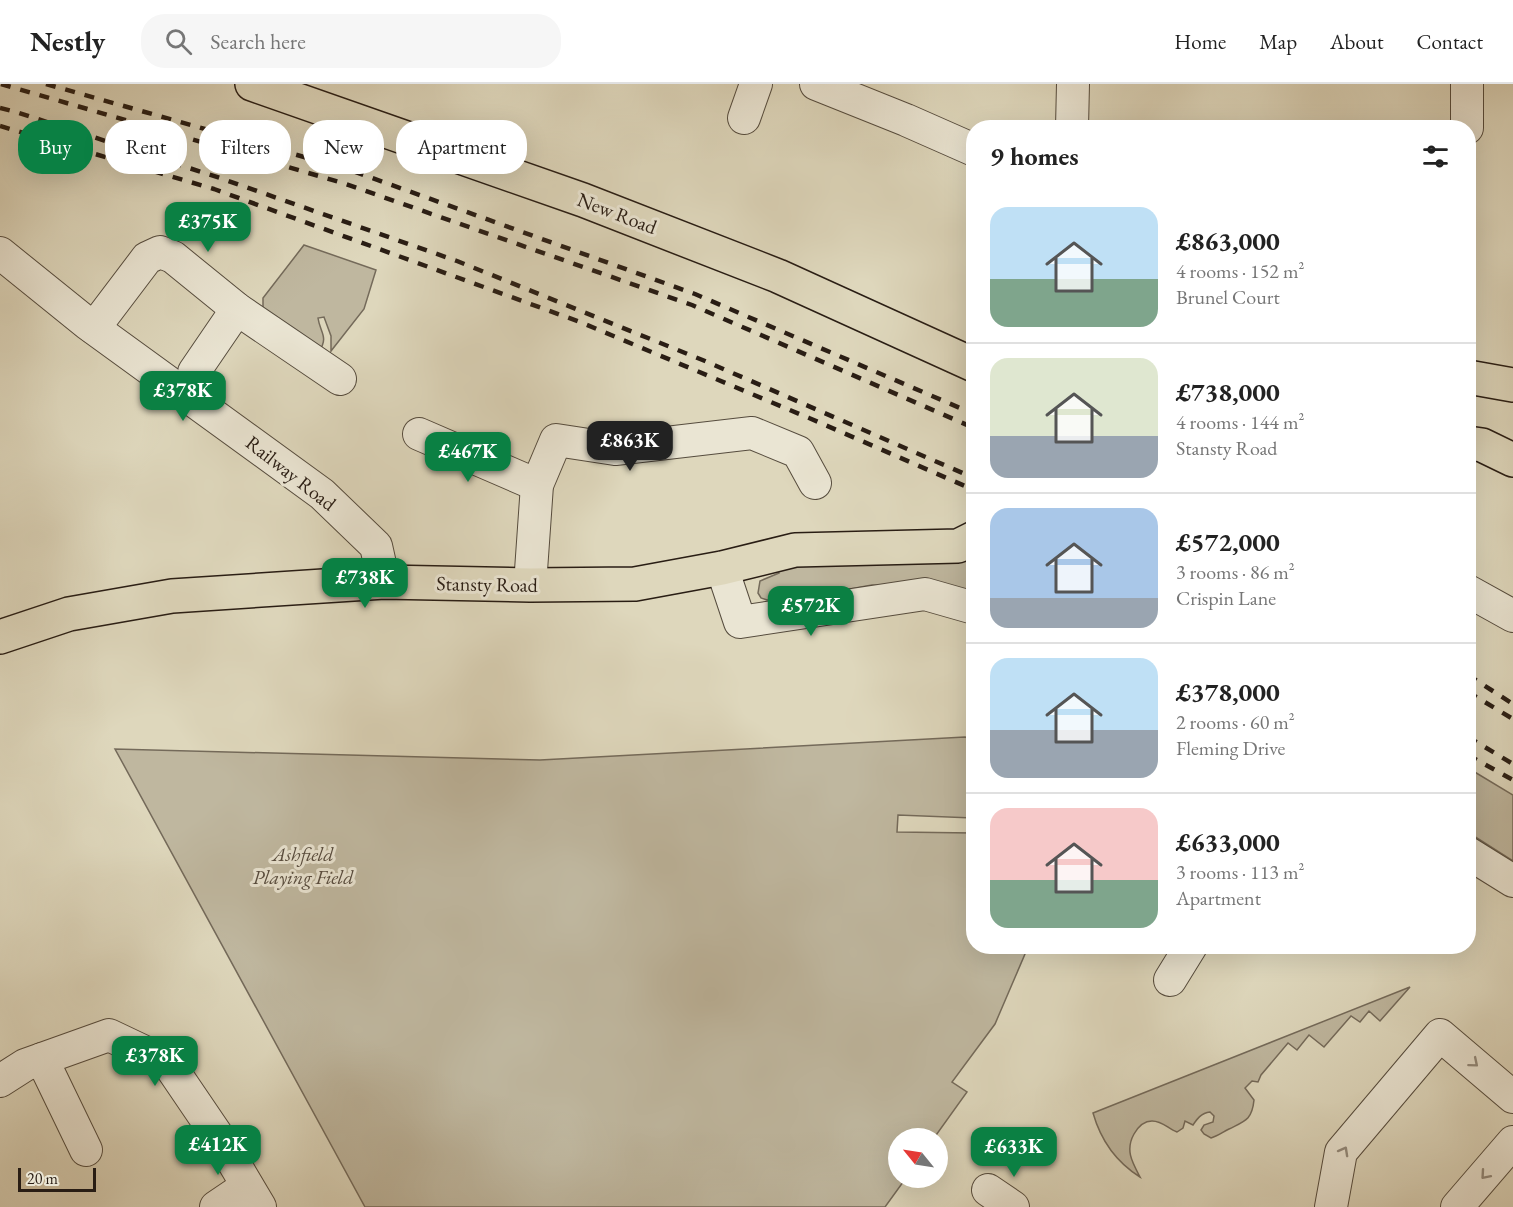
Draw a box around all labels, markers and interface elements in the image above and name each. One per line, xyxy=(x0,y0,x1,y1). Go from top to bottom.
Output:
search box xyxy=(141,14,561,68)
text: Nestly xyxy=(30,23,105,59)
icon: search xyxy=(162,25,195,58)
text: Search here xyxy=(210,27,306,56)
text: Home xyxy=(1174,28,1226,55)
text: Map xyxy=(1259,28,1297,55)
text: About xyxy=(1330,28,1383,55)
text: Contact xyxy=(1416,28,1483,55)
chip: Buy xyxy=(18,120,93,174)
chip: Rent xyxy=(105,120,187,174)
chip: Filters xyxy=(199,120,291,174)
chip: New xyxy=(303,120,384,174)
chip: Apartment xyxy=(396,120,527,174)
text: 9 homes xyxy=(990,139,1079,173)
icon: filters xyxy=(1419,140,1452,173)
street label: New Road xyxy=(574,186,661,240)
pin: £375K xyxy=(166,202,250,253)
text: £375K xyxy=(179,208,237,234)
text: £863,000 xyxy=(1176,224,1280,258)
icon: home xyxy=(1038,231,1110,303)
text: 4 rooms · 152 m² xyxy=(1176,258,1304,284)
text: Brunel Court xyxy=(1176,284,1280,310)
pin: £378K xyxy=(141,371,225,422)
text: £738,000 xyxy=(1176,375,1280,409)
text: £378K xyxy=(154,377,212,403)
icon: home xyxy=(1038,382,1110,454)
text: 4 rooms · 144 m² xyxy=(1176,409,1304,435)
pin: £863K xyxy=(588,421,672,472)
text: £863K xyxy=(601,427,659,453)
street label: Railway Road xyxy=(241,430,342,517)
pin: £467K xyxy=(426,432,510,483)
text: Stansty Road xyxy=(1176,435,1277,461)
text: £467K xyxy=(439,438,497,464)
text: £572,000 xyxy=(1176,525,1280,559)
icon: home xyxy=(1038,532,1110,604)
pin: £738K xyxy=(323,558,407,609)
text: 3 rooms · 86 m² xyxy=(1176,559,1295,585)
text: £738K xyxy=(336,564,394,590)
street label: Stansty Road xyxy=(436,570,539,598)
text: Crispin Lane xyxy=(1176,585,1276,611)
pin: £572K xyxy=(769,586,853,637)
text: £572K xyxy=(782,592,840,618)
text: £378,000 xyxy=(1176,675,1280,709)
icon: home xyxy=(1038,682,1110,754)
text: 2 rooms · 60 m² xyxy=(1176,709,1295,735)
text: Fleming Drive xyxy=(1176,735,1285,761)
text: £633,000 xyxy=(1176,825,1280,859)
icon: home xyxy=(1038,832,1110,904)
park label: Ashfield Playing Field xyxy=(253,841,354,890)
text: 3 rooms · 113 m² xyxy=(1176,859,1304,885)
text: Apartment xyxy=(1176,885,1261,911)
pin: £378K xyxy=(113,1036,197,1087)
text: £378K xyxy=(126,1042,184,1068)
one-way arrow xyxy=(1467,1056,1478,1067)
pin: £412K xyxy=(176,1125,260,1176)
pin: £633K xyxy=(972,1127,1056,1178)
north arrow xyxy=(888,1128,948,1188)
map controls xyxy=(888,1128,948,1188)
text: £412K xyxy=(189,1131,247,1157)
text: £633K xyxy=(985,1133,1043,1159)
one-way arrow xyxy=(1337,1147,1348,1157)
scale bar xyxy=(18,1165,96,1192)
text: 20 m xyxy=(27,1168,58,1189)
one-way arrow xyxy=(1481,1168,1492,1179)

